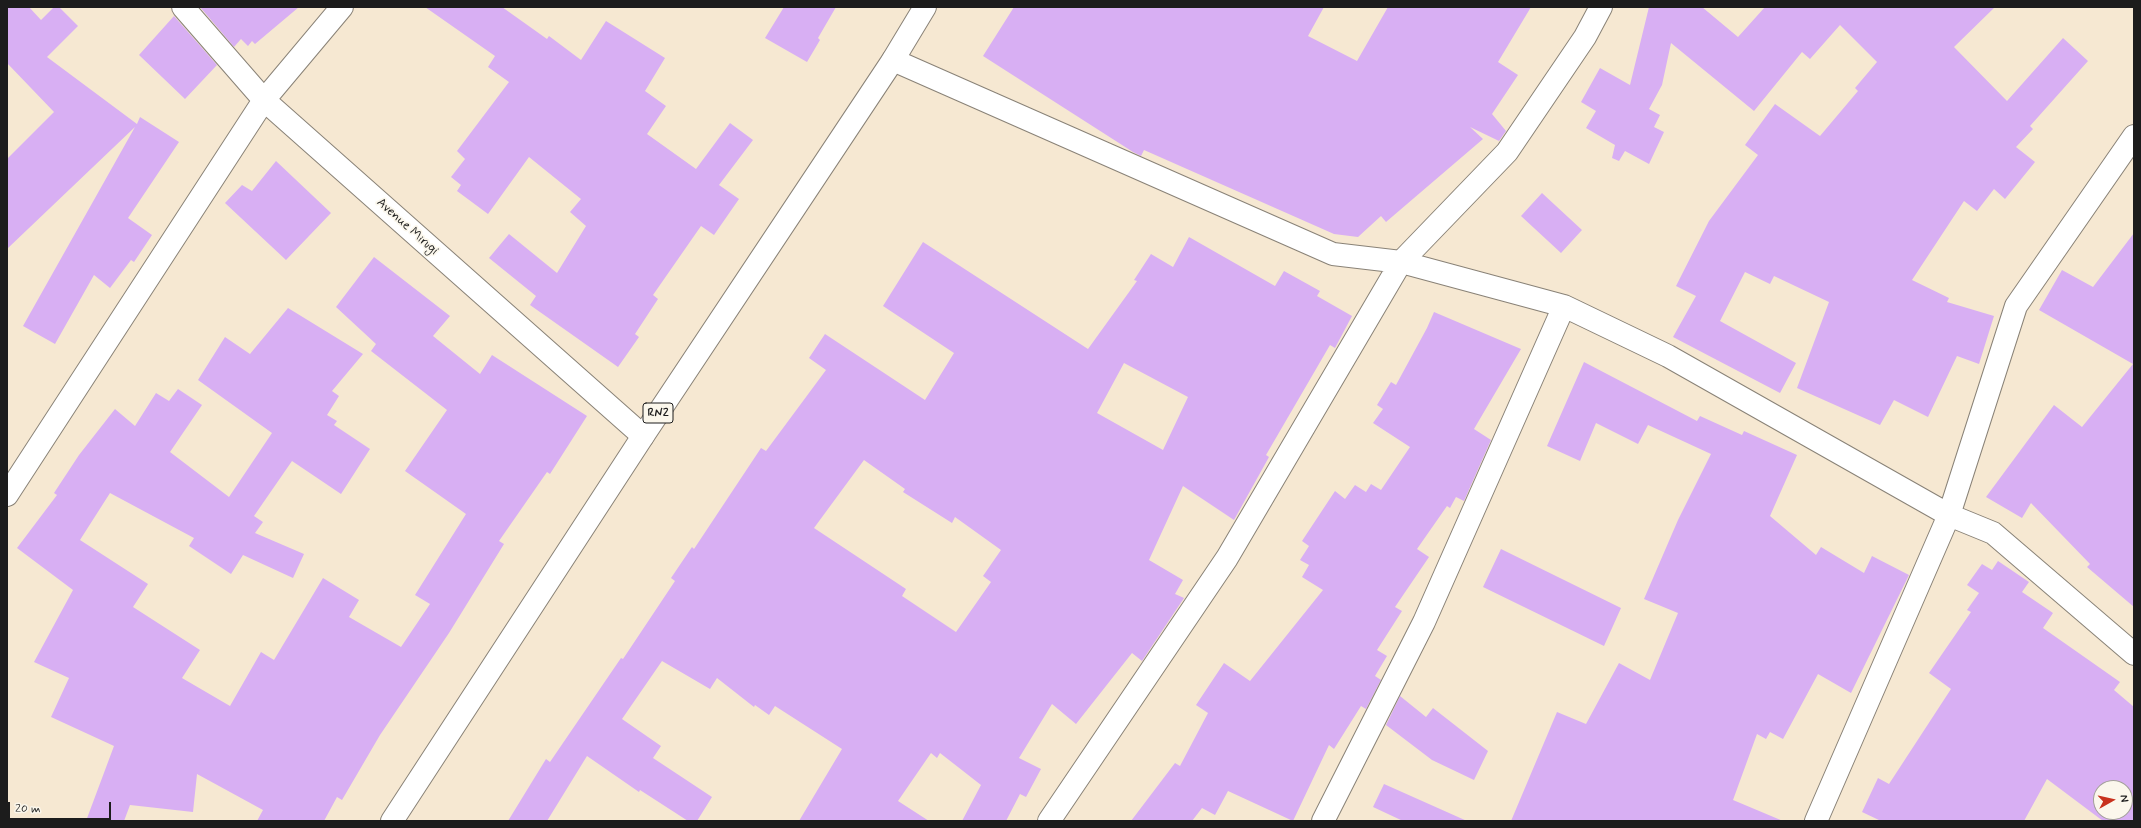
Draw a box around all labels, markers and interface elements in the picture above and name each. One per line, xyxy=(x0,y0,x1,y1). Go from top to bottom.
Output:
street label: Avenue Mirugi xyxy=(373,195,441,259)
road number: RN2 xyxy=(643,403,673,423)
north arrow xyxy=(2093,780,2133,820)
scale bar xyxy=(10,794,113,820)
text: N xyxy=(2116,794,2131,803)
text: 20 m xyxy=(15,801,41,817)

